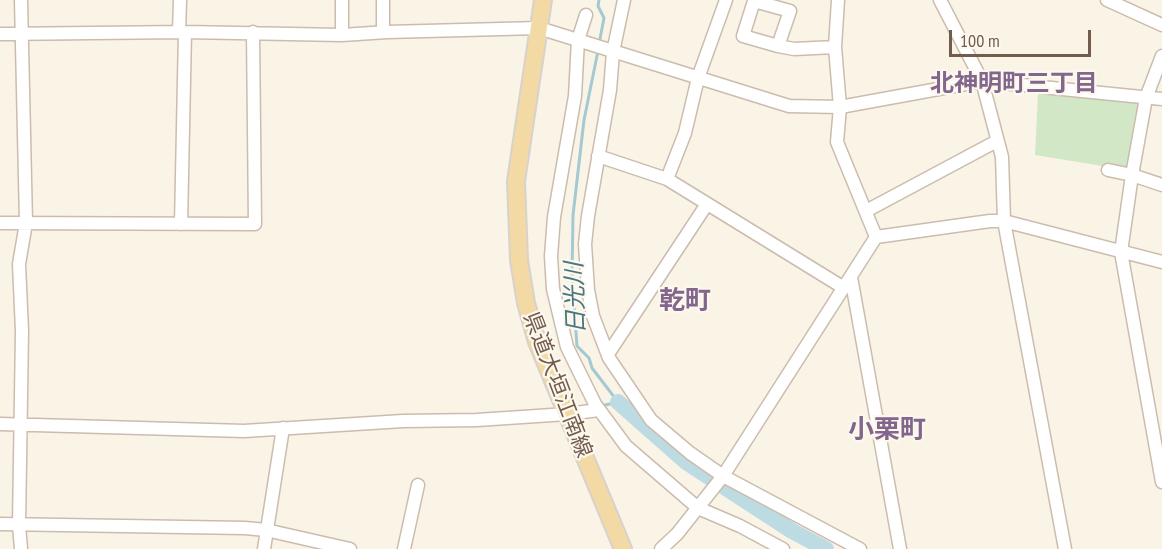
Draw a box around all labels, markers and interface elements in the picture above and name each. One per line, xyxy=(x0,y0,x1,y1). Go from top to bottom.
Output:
scale bar xyxy=(952,18,1094,56)
text: 100 m xyxy=(960,29,1000,52)
district label: 北神明町三丁目 xyxy=(930,70,1098,98)
water label: 日光川 xyxy=(560,262,592,334)
district label: 乾町 xyxy=(659,286,711,318)
street label: 県道大垣江南線 xyxy=(517,308,597,462)
district label: 小栗町 xyxy=(848,415,926,447)

